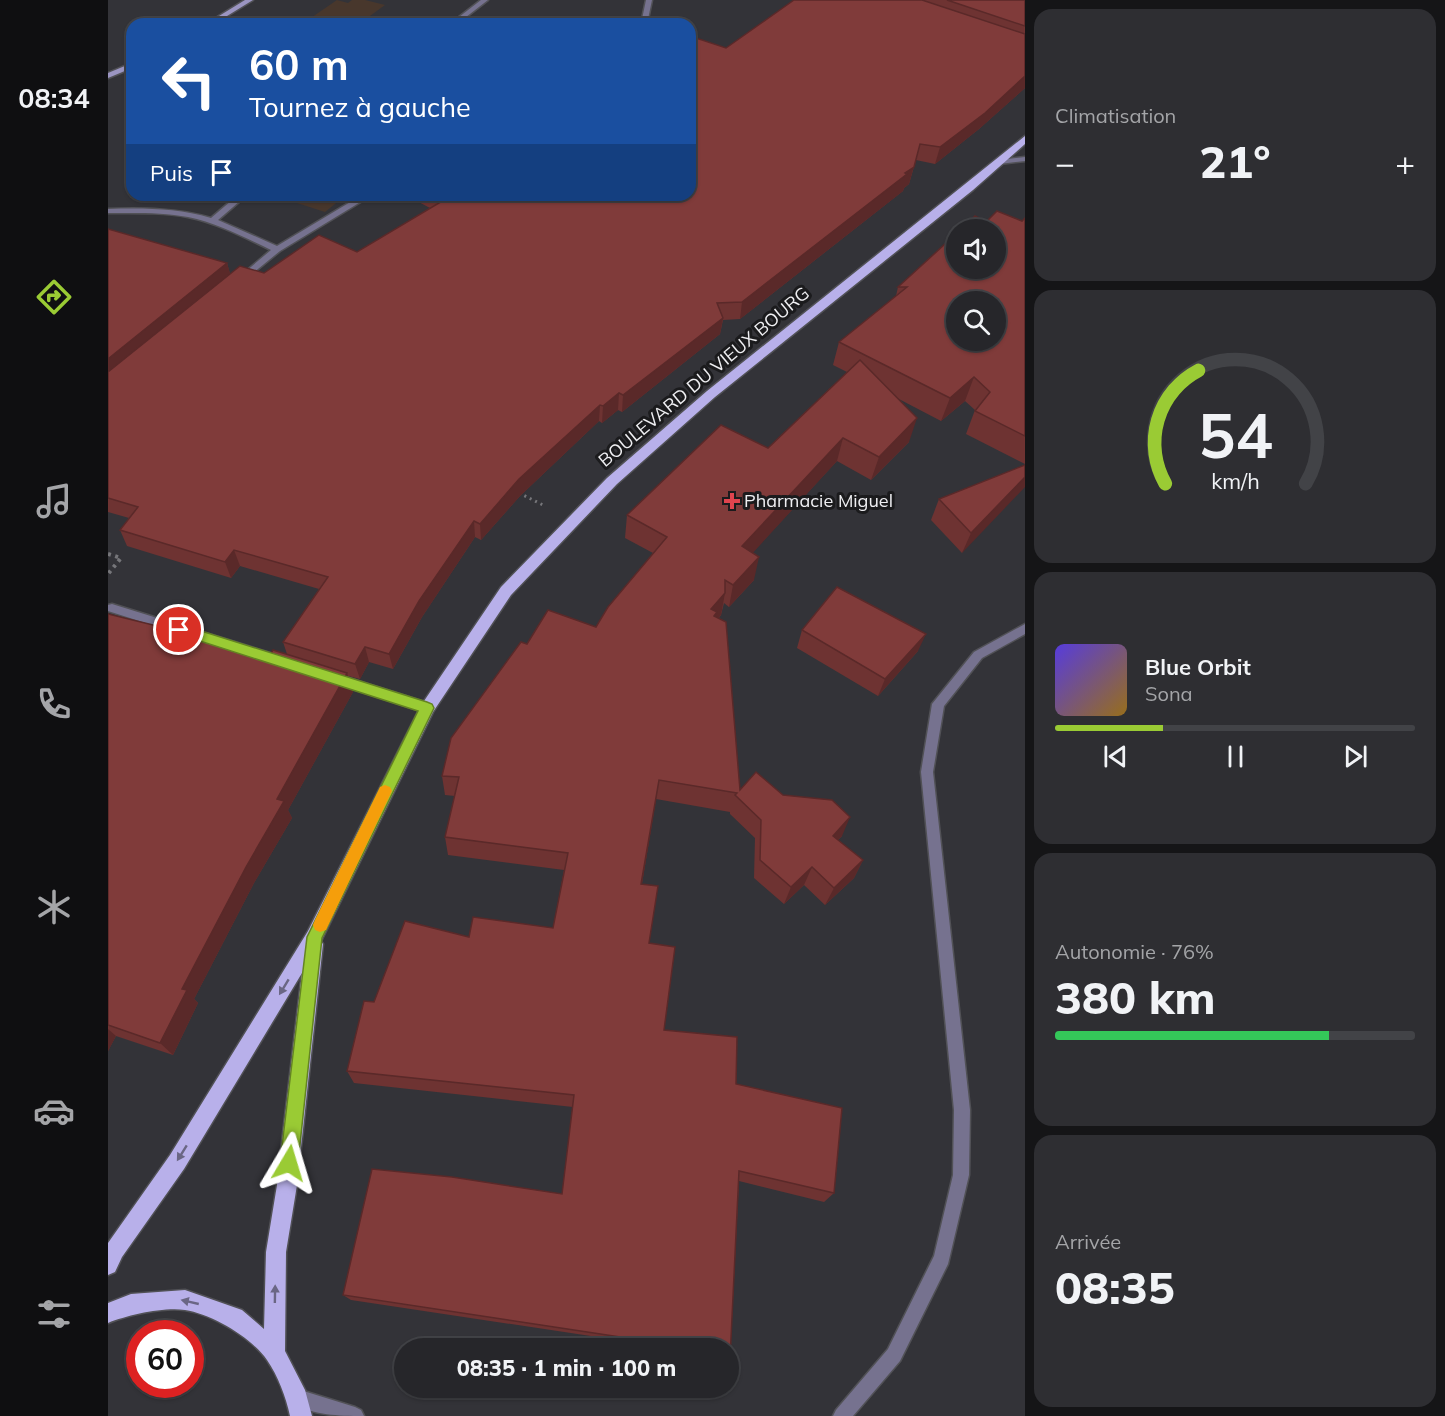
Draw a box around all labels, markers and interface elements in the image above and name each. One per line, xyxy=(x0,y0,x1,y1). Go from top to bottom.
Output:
text: 60 m xyxy=(249,38,349,91)
icon: left xyxy=(150,42,228,120)
text: 08:34 xyxy=(18,81,90,115)
text: Tournez à gauche xyxy=(249,90,471,124)
text: Climatisation xyxy=(1055,103,1176,128)
text: 21° xyxy=(1199,133,1271,189)
text: − xyxy=(1055,142,1075,183)
text: + xyxy=(1395,142,1415,183)
icon: arrive xyxy=(205,156,238,189)
text: Puis xyxy=(150,159,193,187)
map controls xyxy=(946,219,1006,351)
button: sound xyxy=(946,219,1006,279)
icon: directions xyxy=(33,276,75,318)
street label: BOULEVARD DU VIEUX BOURG xyxy=(594,282,814,472)
button: search xyxy=(946,291,1006,351)
text: 54 xyxy=(1198,395,1272,474)
text: km/h xyxy=(1211,467,1259,494)
icon: music xyxy=(33,480,75,522)
place label: Pharmacie Miguel xyxy=(744,489,893,512)
marker: Pharmacie Miguel xyxy=(725,494,739,508)
pin xyxy=(153,604,204,655)
icon: arrive xyxy=(162,613,195,646)
text: Blue Orbit xyxy=(1145,653,1251,681)
text: Sona xyxy=(1145,681,1193,706)
icon: phone xyxy=(33,683,75,725)
icon: previous xyxy=(1099,740,1132,773)
icon: pause xyxy=(1219,740,1252,773)
icon: next xyxy=(1339,740,1372,773)
icon: climate xyxy=(33,886,75,928)
text: Autonomie · 76% xyxy=(1055,939,1214,964)
text: 380 km xyxy=(1055,969,1216,1025)
one-way arrow xyxy=(278,979,289,995)
icon: car xyxy=(33,1090,75,1132)
position arrow xyxy=(257,1131,321,1195)
one-way arrow xyxy=(177,1145,188,1161)
text: Arrivée xyxy=(1055,1229,1121,1254)
text: 08:35 xyxy=(1055,1259,1175,1315)
one-way arrow xyxy=(270,1284,280,1303)
icon: filters xyxy=(33,1293,75,1335)
one-way arrow xyxy=(181,1297,199,1307)
speed limit sign: 60 xyxy=(126,1320,204,1398)
text: 08:35 · 1 min · 100 m xyxy=(457,1354,676,1382)

